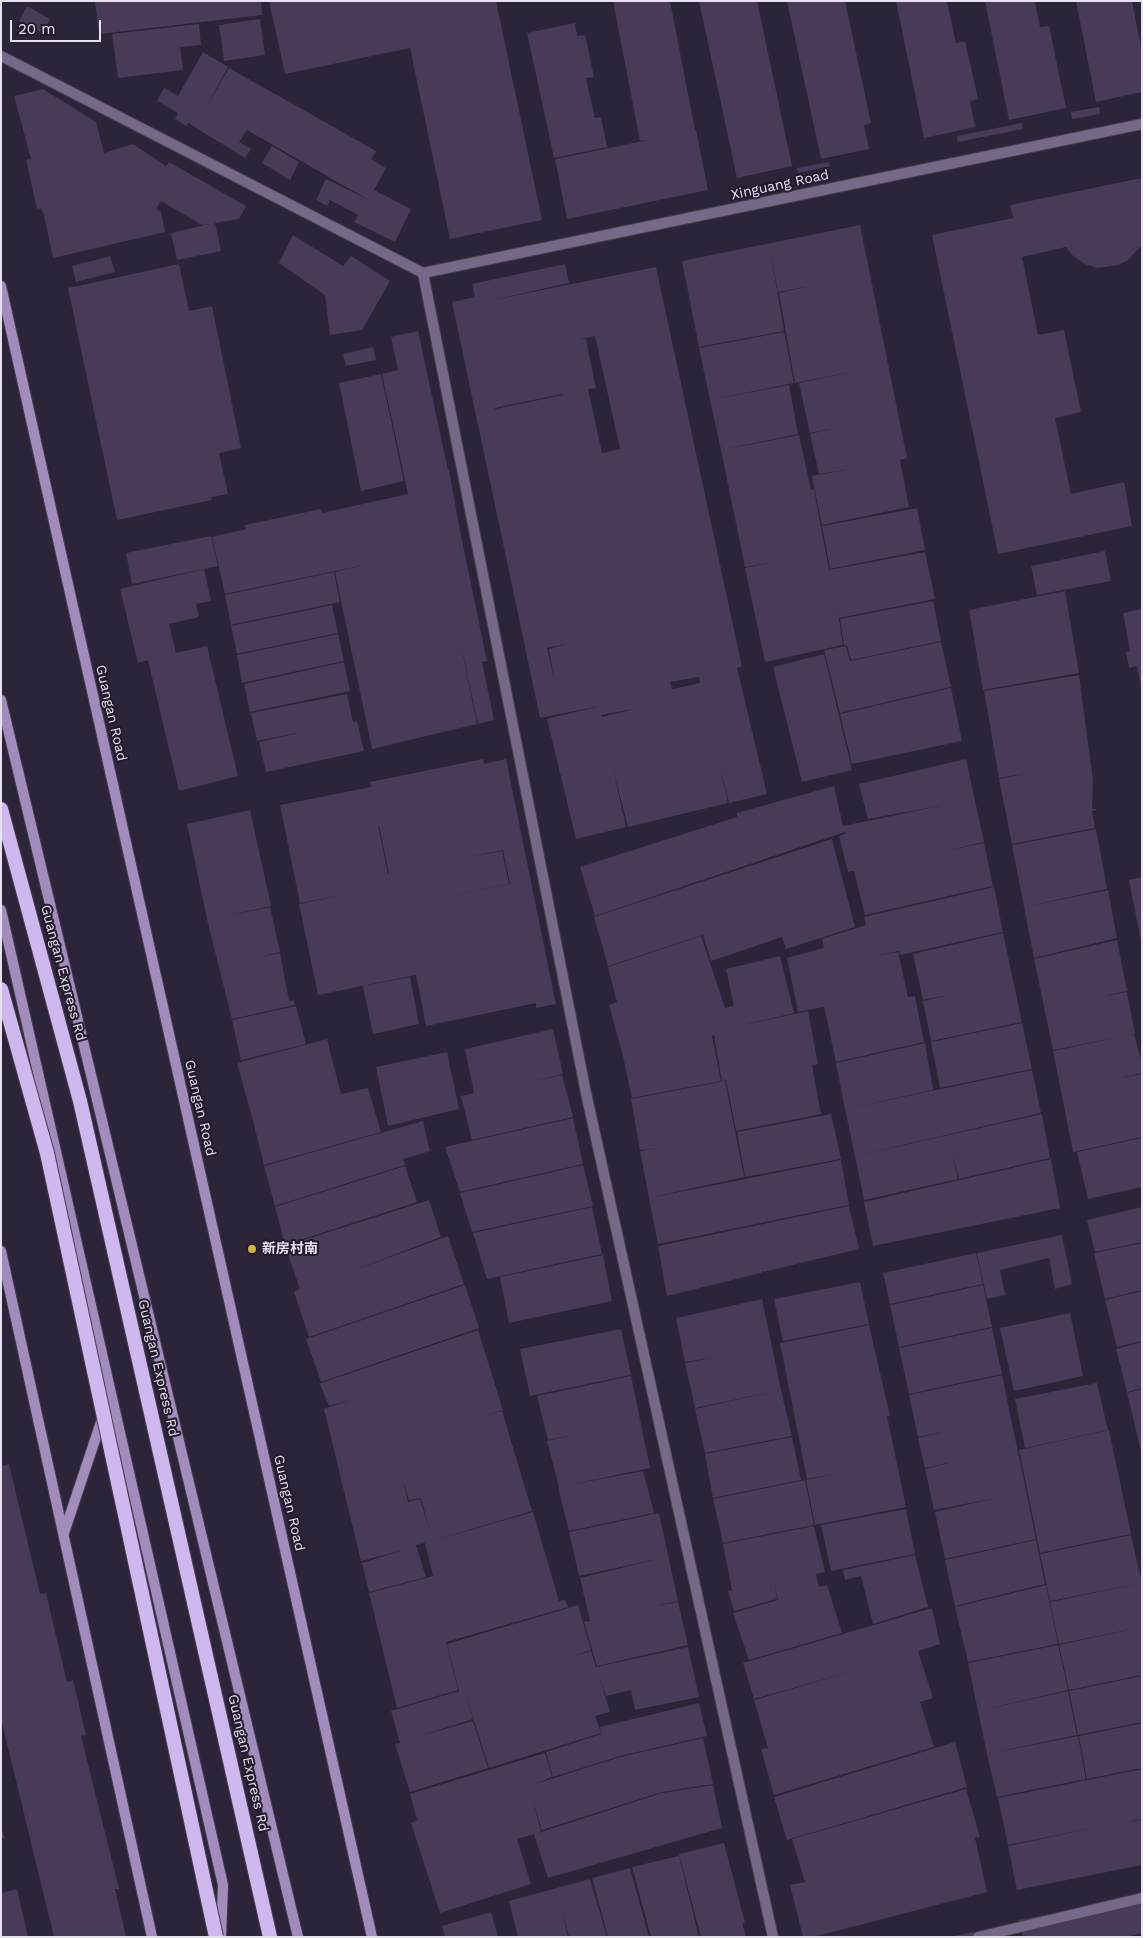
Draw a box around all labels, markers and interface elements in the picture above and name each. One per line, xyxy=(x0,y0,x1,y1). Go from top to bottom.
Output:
scale bar xyxy=(12,10,104,42)
text: 20 m xyxy=(18,20,56,38)
street label: Xinguang Road xyxy=(729,166,831,204)
street label: Guangan Road xyxy=(92,663,130,763)
street label: Guangan Express Rd xyxy=(37,903,89,1043)
street label: Guangan Road xyxy=(181,1058,219,1158)
place label: 新房村南 xyxy=(262,1241,318,1257)
marker: 新房村南 xyxy=(246,1243,258,1255)
street label: Guangan Express Rd xyxy=(134,1298,182,1438)
street label: Guangan Road xyxy=(270,1453,308,1553)
street label: Guangan Express Rd xyxy=(224,1693,272,1833)

